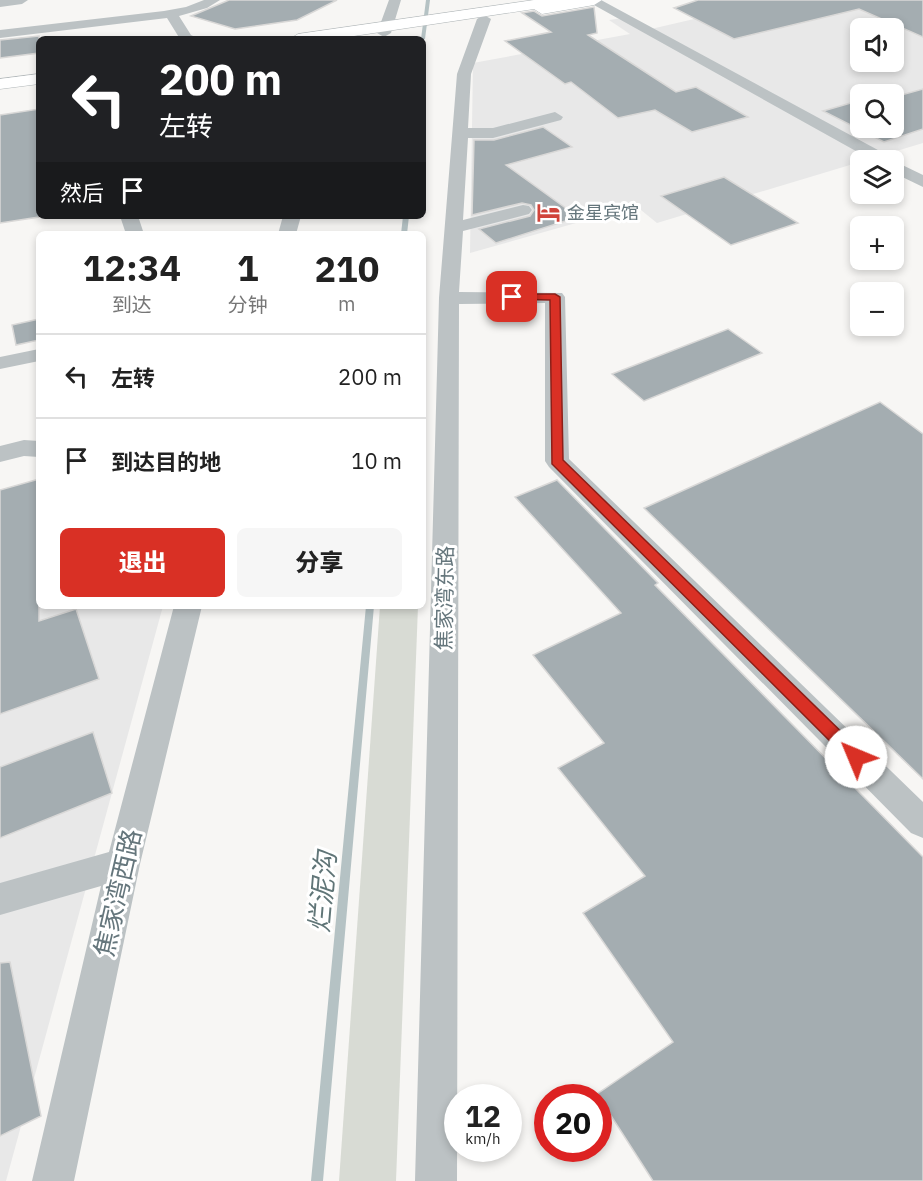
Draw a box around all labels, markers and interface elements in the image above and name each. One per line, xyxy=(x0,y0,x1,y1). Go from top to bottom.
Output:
map controls xyxy=(850,18,904,336)
button: sound xyxy=(850,18,904,72)
text: 200 m xyxy=(159,52,282,107)
icon: left xyxy=(60,60,138,138)
button: search xyxy=(850,84,904,138)
text: 左转 xyxy=(159,108,213,143)
button: layers xyxy=(850,150,904,204)
icon: arrive xyxy=(116,174,149,207)
text: 然后 xyxy=(60,178,104,207)
hotel icon: 金星宾馆 xyxy=(536,200,562,226)
place label: 金星宾馆 xyxy=(567,201,639,224)
button: + xyxy=(850,216,904,270)
text: 12:34 xyxy=(83,244,181,291)
text: 1 xyxy=(237,244,259,291)
text: 210 xyxy=(314,245,379,292)
pin xyxy=(486,271,537,322)
icon: arrive xyxy=(495,280,528,313)
button: − xyxy=(850,282,904,336)
text: m xyxy=(338,290,356,317)
text: 到达 xyxy=(112,291,152,318)
text: 分钟 xyxy=(228,291,268,318)
icon: left xyxy=(60,360,93,393)
text: 200 m xyxy=(338,362,402,391)
text: 左转 xyxy=(111,363,155,392)
icon: arrive xyxy=(60,444,93,477)
text: 10 m xyxy=(351,446,402,475)
text: 到达目的地 xyxy=(111,447,221,476)
button: 退出 xyxy=(60,528,225,597)
button: 分享 xyxy=(237,528,402,597)
street label: 焦家湾东路 xyxy=(429,545,459,651)
position arrow xyxy=(824,725,888,789)
street label: 焦家湾西路 xyxy=(86,826,148,960)
water label: 烂泥沟 xyxy=(301,847,343,934)
speed limit sign: 20 xyxy=(534,1084,612,1162)
text: 12 xyxy=(465,1096,501,1135)
text: km/h xyxy=(465,1129,501,1148)

